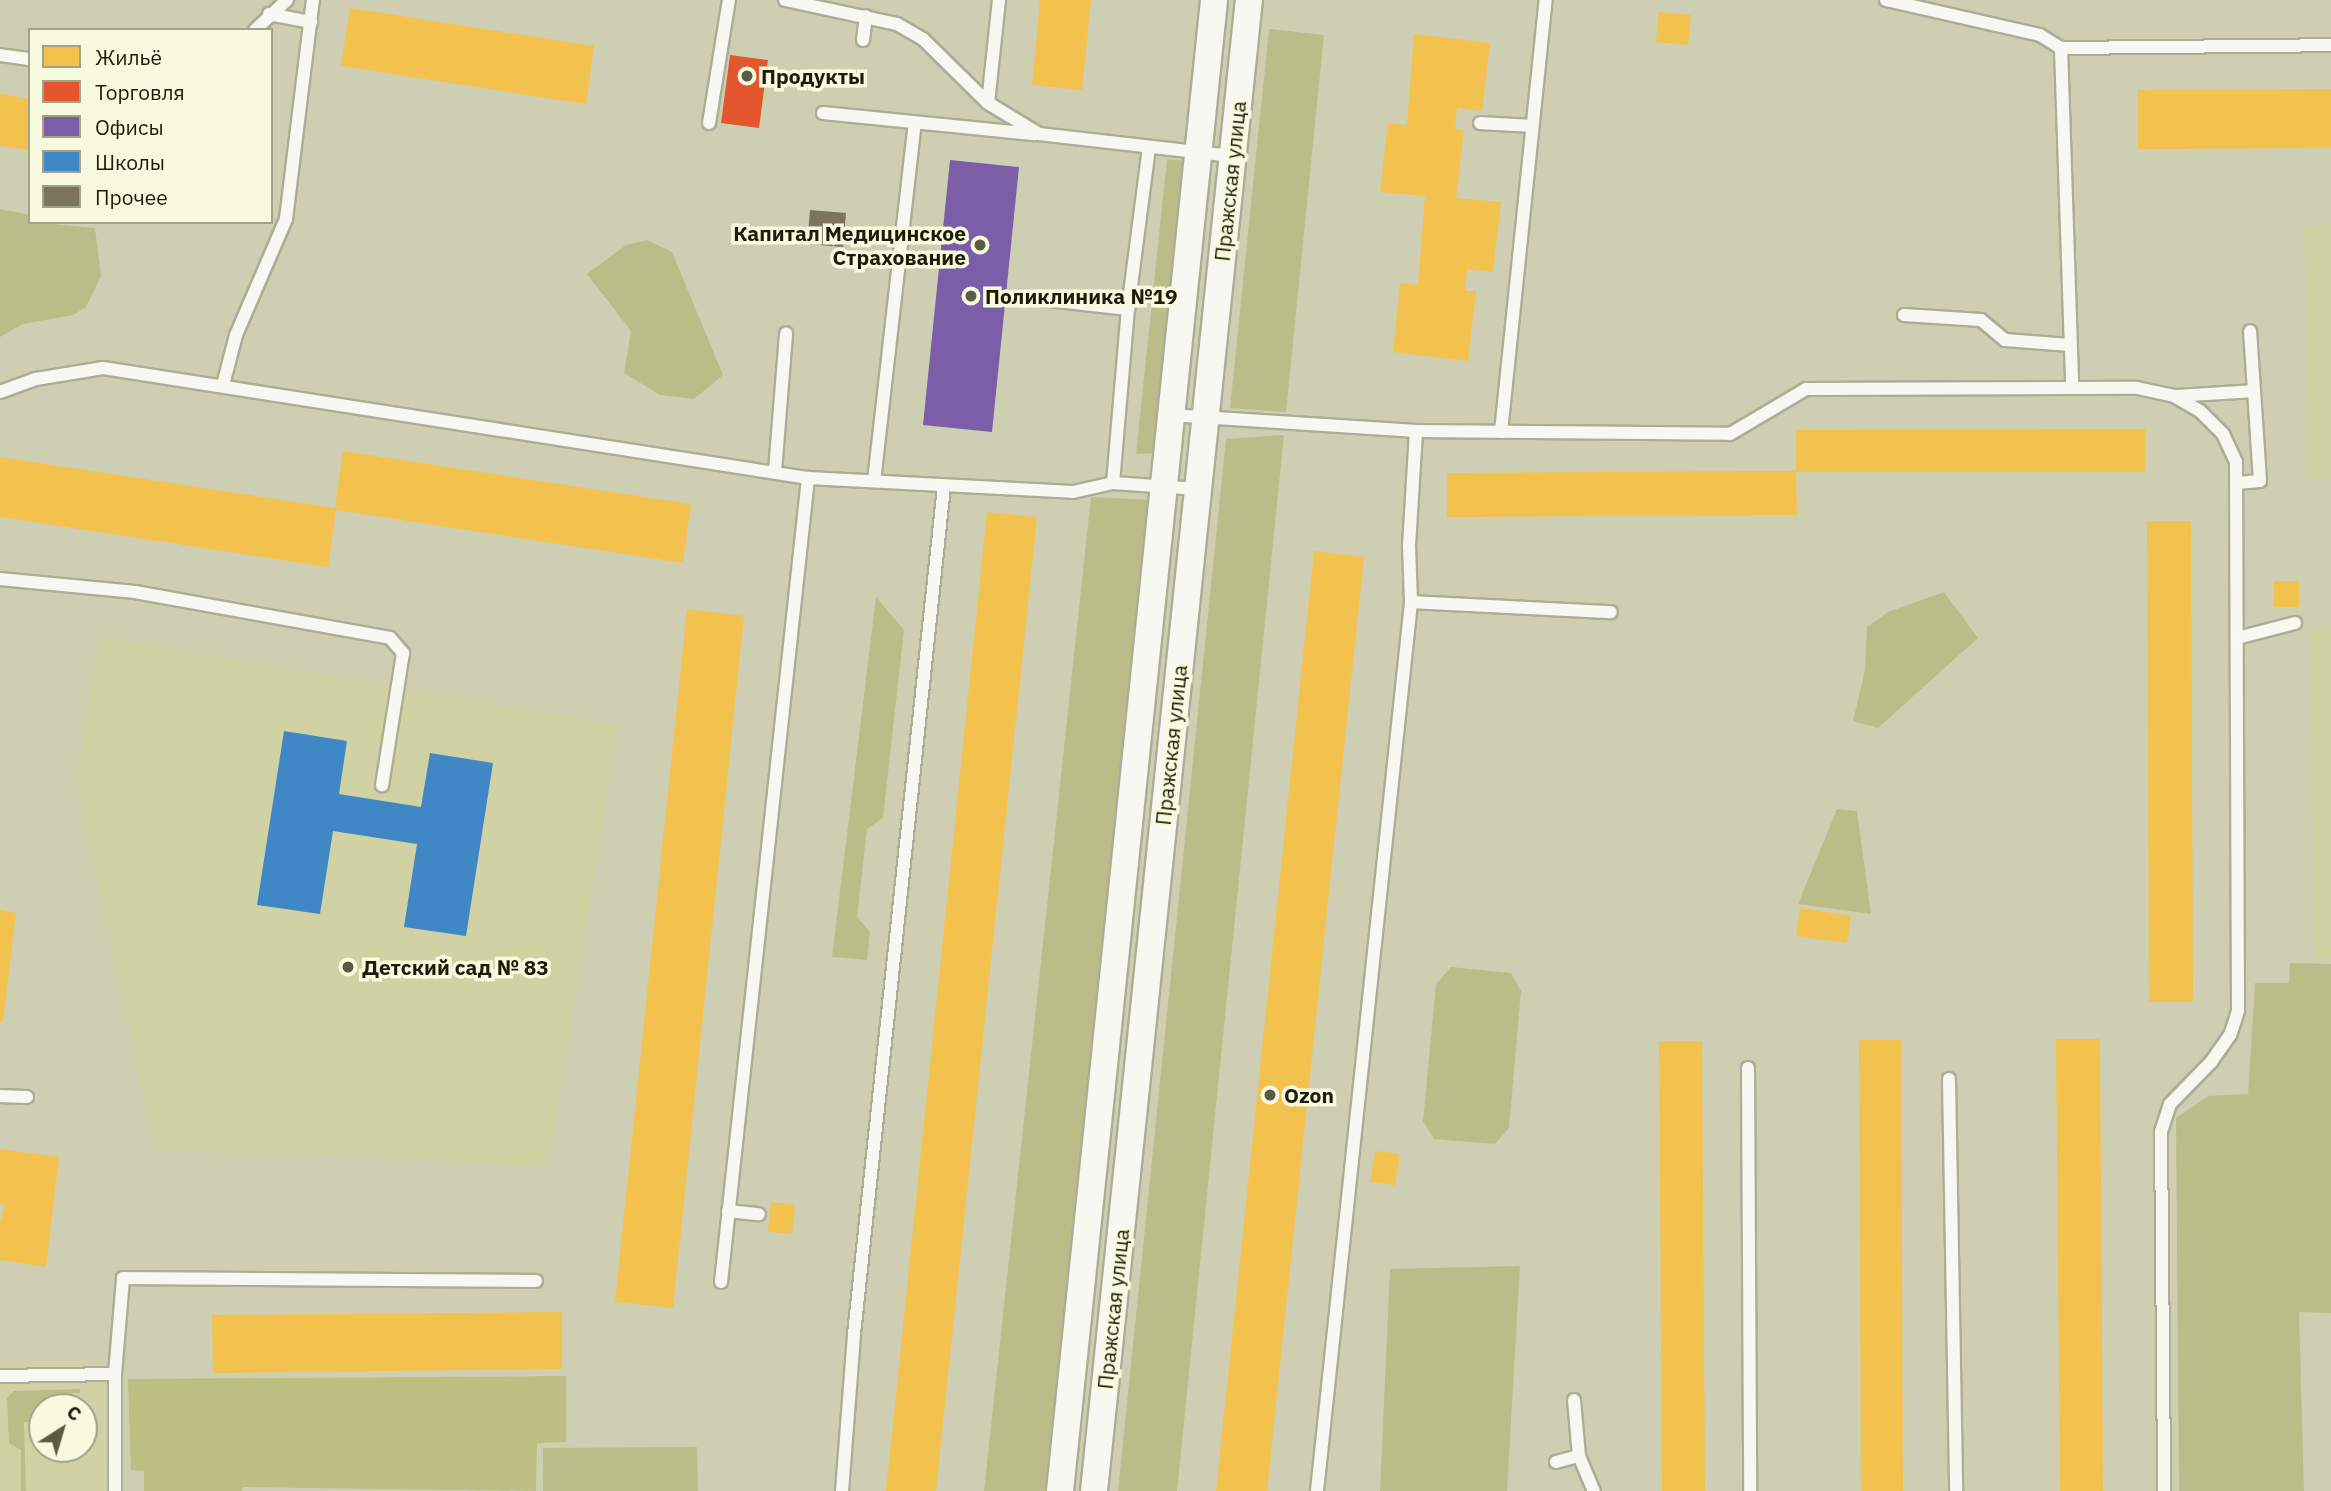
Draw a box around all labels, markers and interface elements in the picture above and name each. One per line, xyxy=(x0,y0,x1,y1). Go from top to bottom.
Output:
legend xyxy=(28,28,273,224)
text: Жильё xyxy=(95,43,162,71)
place label: Продукты xyxy=(761,63,865,89)
marker: Продукты xyxy=(739,68,755,84)
text: Торговля xyxy=(95,78,185,106)
street label: Пражская улица xyxy=(1209,99,1251,263)
text: Офисы xyxy=(95,113,164,141)
text: Школы xyxy=(95,148,165,176)
text: Прочее xyxy=(95,183,168,211)
place label: Капитал Медицинское Страхование xyxy=(733,220,966,270)
marker: Капитал Медицинское Страхование xyxy=(972,237,988,253)
place label: Поликлиника №19 xyxy=(985,283,1178,309)
marker: Поликлиника №19 xyxy=(963,288,979,304)
street label: Пражская улица xyxy=(1150,663,1192,827)
place label: Детский сад № 83 xyxy=(362,954,549,980)
marker: Детский сад № 83 xyxy=(340,959,356,975)
place label: Ozon xyxy=(1284,1082,1334,1108)
marker: Ozon xyxy=(1262,1087,1278,1103)
street label: Пражская улица xyxy=(1092,1227,1134,1391)
north arrow xyxy=(28,1393,98,1463)
text: С xyxy=(62,1400,87,1426)

